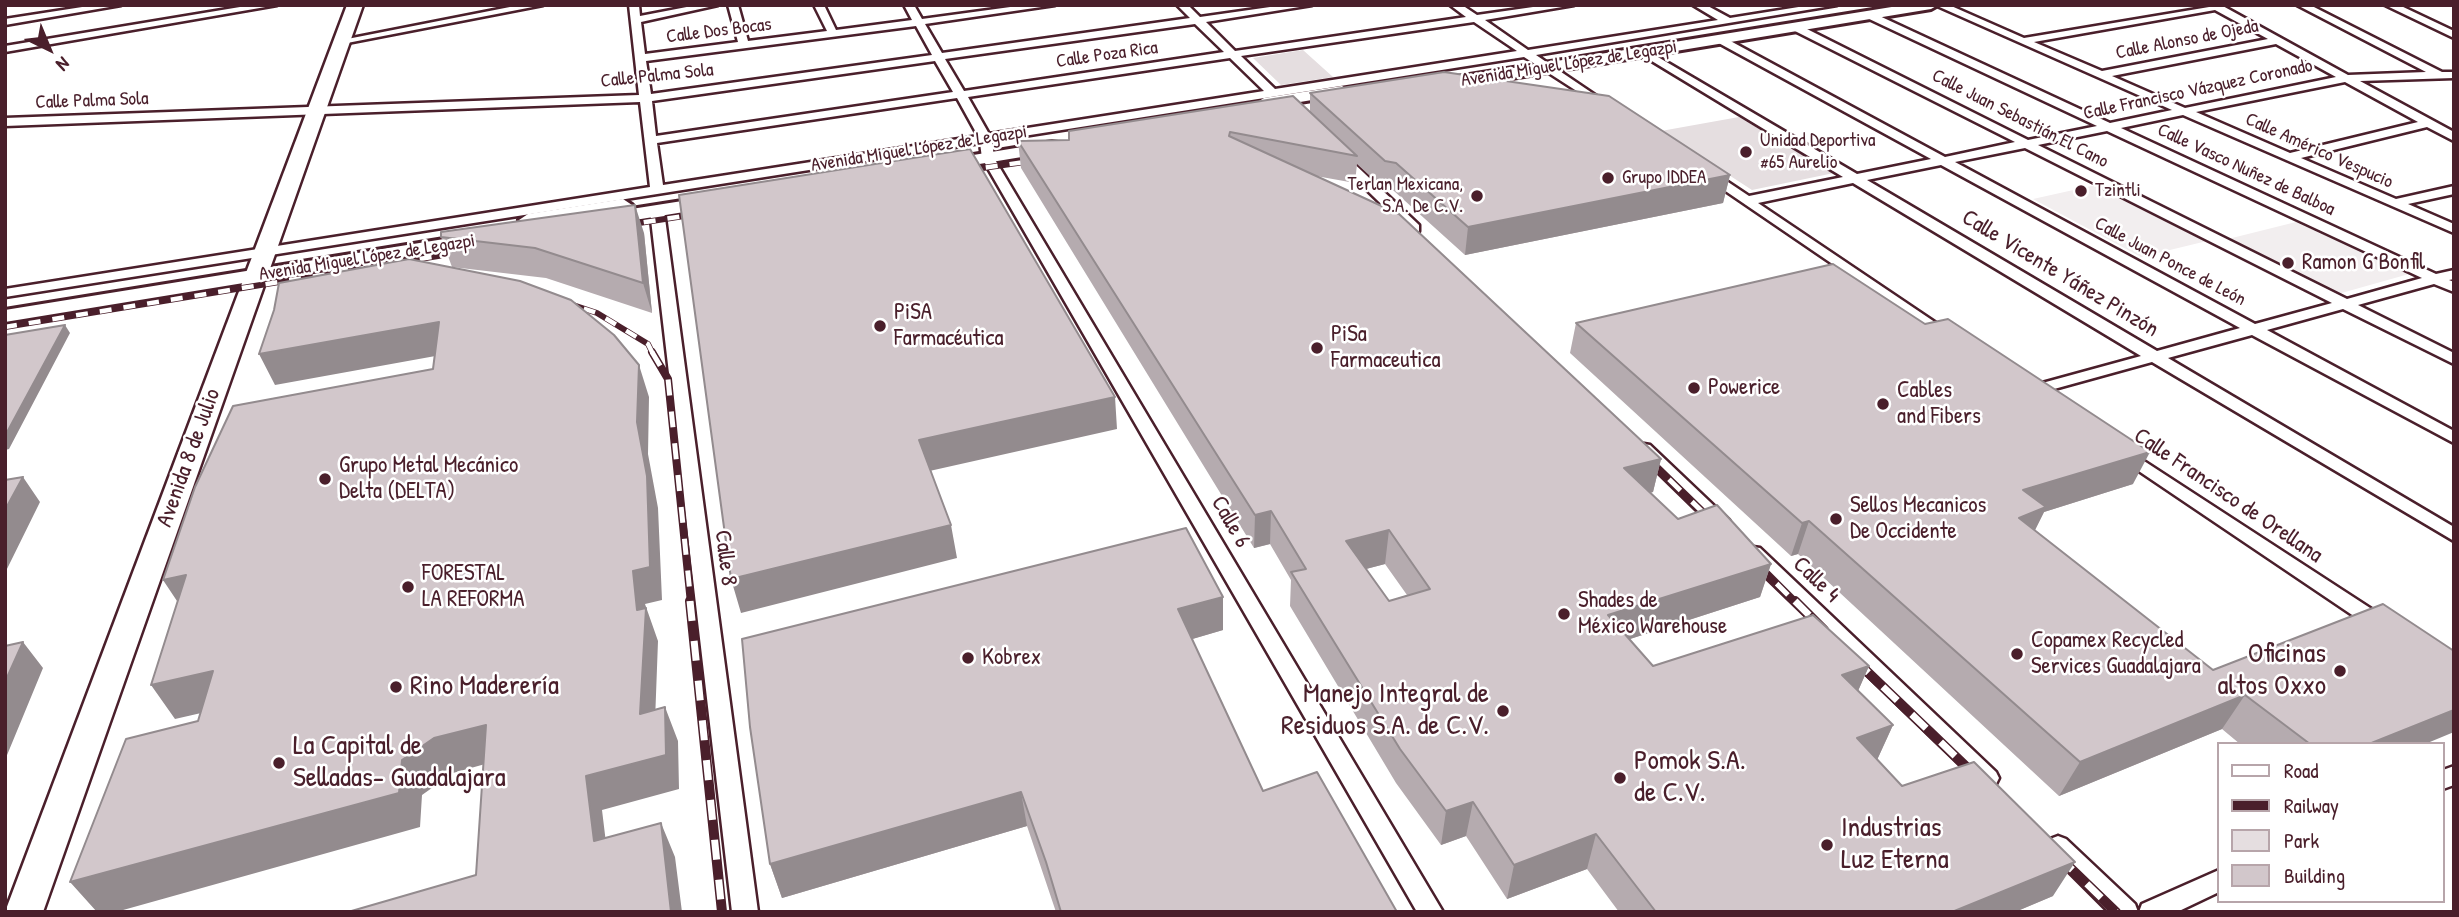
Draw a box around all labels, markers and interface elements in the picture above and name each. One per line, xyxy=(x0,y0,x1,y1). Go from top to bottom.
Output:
street label: Calle Dos Bocas xyxy=(665,13,773,49)
north arrow xyxy=(14,14,84,84)
street label: Calle Alonso de Ojeda xyxy=(2114,15,2260,65)
street label: Avenida Miguel López de Legazpi xyxy=(1459,36,1679,92)
street label: Calle Poza Rica xyxy=(1055,37,1159,73)
text: N xyxy=(51,51,76,77)
street label: Calle Francisco Vázquez Coronado xyxy=(2081,55,2315,125)
street label: Calle Palma Sola xyxy=(599,59,715,93)
street label: Calle Juan Sebastián El Cano xyxy=(1928,65,2112,173)
street label: Calle Palma Sola xyxy=(35,88,149,114)
street label: Calle Américo Vespucio xyxy=(2242,108,2396,194)
street label: Calle Vasco Nuñez de Balboa xyxy=(2153,119,2339,221)
street label: Avenida Miguel López de Legazpi xyxy=(809,121,1029,177)
place label: Unidad Deportiva #65 Aurelio xyxy=(1760,130,1875,174)
marker: Unidad Deportiva #65 Aurelio xyxy=(1738,144,1754,160)
place label: Grupo IDDEA xyxy=(1622,167,1706,189)
marker: Grupo IDDEA xyxy=(1600,170,1616,186)
place label: Terlan Mexicana, S.A. De C.V. xyxy=(1347,174,1463,218)
place label: Tzintli xyxy=(2095,180,2141,202)
marker: Tzintli xyxy=(2073,183,2089,199)
marker: Terlan Mexicana, S.A. De C.V. xyxy=(1469,188,1485,204)
street label: Calle Vicente Yáñez Pinzón xyxy=(1957,204,2163,344)
street label: Calle Juan Ponce de León xyxy=(2091,213,2249,311)
street label: Avenida Miguel López de Legazpi xyxy=(257,230,477,286)
place label: Ramon G Bonfil xyxy=(2302,249,2425,277)
marker: Ramon G Bonfil xyxy=(2280,255,2296,271)
place label: PiSA Farmacéutica xyxy=(894,299,1003,353)
marker: PiSA Farmacéutica xyxy=(872,318,888,334)
place label: PiSa Farmaceutica xyxy=(1331,321,1440,375)
marker: PiSa Farmaceutica xyxy=(1309,340,1325,356)
place label: Powerice xyxy=(1708,374,1780,402)
place label: Cables and Fibers xyxy=(1897,377,1981,431)
marker: Powerice xyxy=(1686,380,1702,396)
street label: Avenida 8 de Julio xyxy=(151,385,227,531)
marker: Cables and Fibers xyxy=(1875,396,1891,412)
street label: Calle Francisco de Orellana xyxy=(2128,423,2328,569)
place label: Grupo Metal Mecánico Delta (DELTA) xyxy=(339,452,518,506)
marker: Grupo Metal Mecánico Delta (DELTA) xyxy=(317,471,333,487)
street label: Calle 6 xyxy=(1204,491,1256,553)
place label: Sellos Mecanicos De Occidente xyxy=(1850,492,1986,546)
marker: Sellos Mecanicos De Occidente xyxy=(1828,511,1844,527)
street label: Calle 8 xyxy=(708,529,742,587)
street label: Calle 4 xyxy=(1787,551,1845,609)
place label: FORESTAL LA REFORMA xyxy=(422,560,524,614)
marker: FORESTAL LA REFORMA xyxy=(400,579,416,595)
place label: Shades de México Warehouse xyxy=(1578,587,1727,641)
marker: Shades de México Warehouse xyxy=(1556,606,1572,622)
place label: Copamex Recycled Services Guadalajara xyxy=(2031,627,2201,681)
place label: Oficinas altos Oxxo xyxy=(2218,638,2326,704)
place label: Kobrex xyxy=(982,644,1041,672)
marker: Copamex Recycled Services Guadalajara xyxy=(2009,646,2025,662)
marker: Kobrex xyxy=(960,650,976,666)
marker: Oficinas altos Oxxo xyxy=(2332,663,2348,679)
place label: Rino Maderería xyxy=(410,670,559,704)
place label: Manejo Integral de Residuos S.A. de C.V. xyxy=(1281,678,1489,744)
marker: Rino Maderería xyxy=(388,679,404,695)
marker: Manejo Integral de Residuos S.A. de C.V. xyxy=(1495,703,1511,719)
place label: La Capital de Selladas- Guadalajara xyxy=(293,730,506,796)
legend xyxy=(2218,742,2445,903)
place label: Pomok S.A. de C.V. xyxy=(1634,745,1746,811)
marker: La Capital de Selladas- Guadalajara xyxy=(271,755,287,771)
text: Road xyxy=(2284,756,2318,785)
marker: Pomok S.A. de C.V. xyxy=(1612,770,1628,786)
text: Railway xyxy=(2284,791,2339,820)
place label: Industrias Luz Eterna xyxy=(1841,812,1949,878)
text: Park xyxy=(2284,826,2319,855)
marker: Industrias Luz Eterna xyxy=(1819,837,1835,853)
text: Building xyxy=(2284,861,2345,890)

